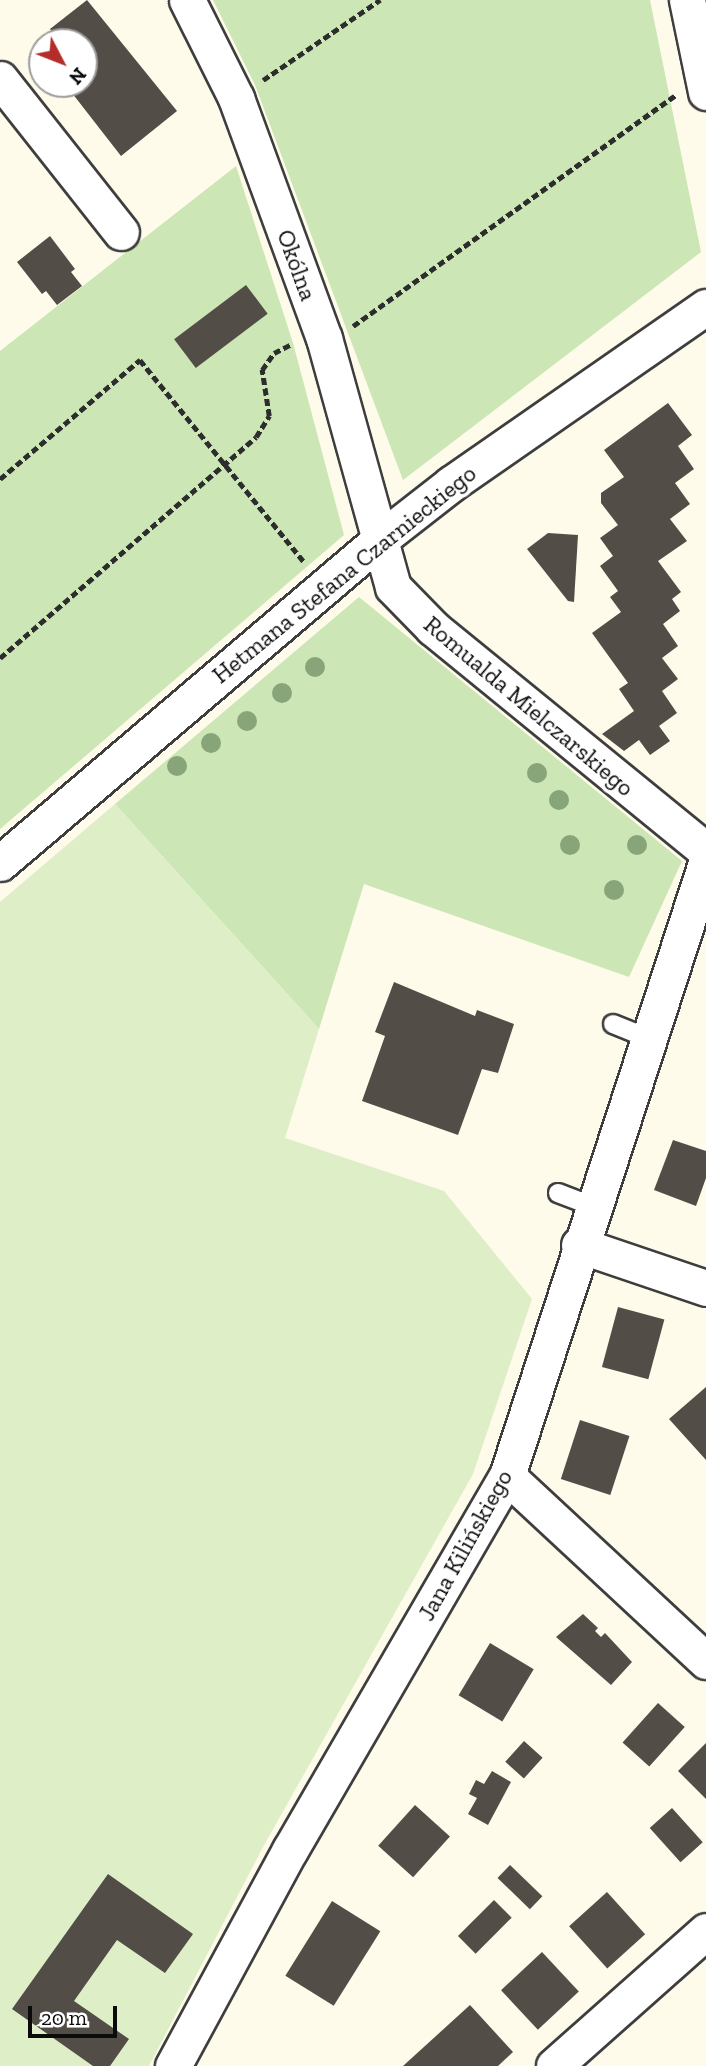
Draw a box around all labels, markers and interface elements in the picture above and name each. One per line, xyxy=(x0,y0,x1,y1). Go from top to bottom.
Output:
north arrow xyxy=(28,28,98,98)
text: N xyxy=(64,63,91,89)
street label: Okólna xyxy=(271,226,323,304)
street label: Hetmana Stefana Czarnieckiego xyxy=(206,459,482,689)
street label: Romualda Mielczarskiego xyxy=(418,610,640,802)
street label: Jana Kilińskiego xyxy=(412,1464,518,1626)
scale bar xyxy=(32,1993,121,2037)
text: 20 m xyxy=(41,2005,87,2030)

